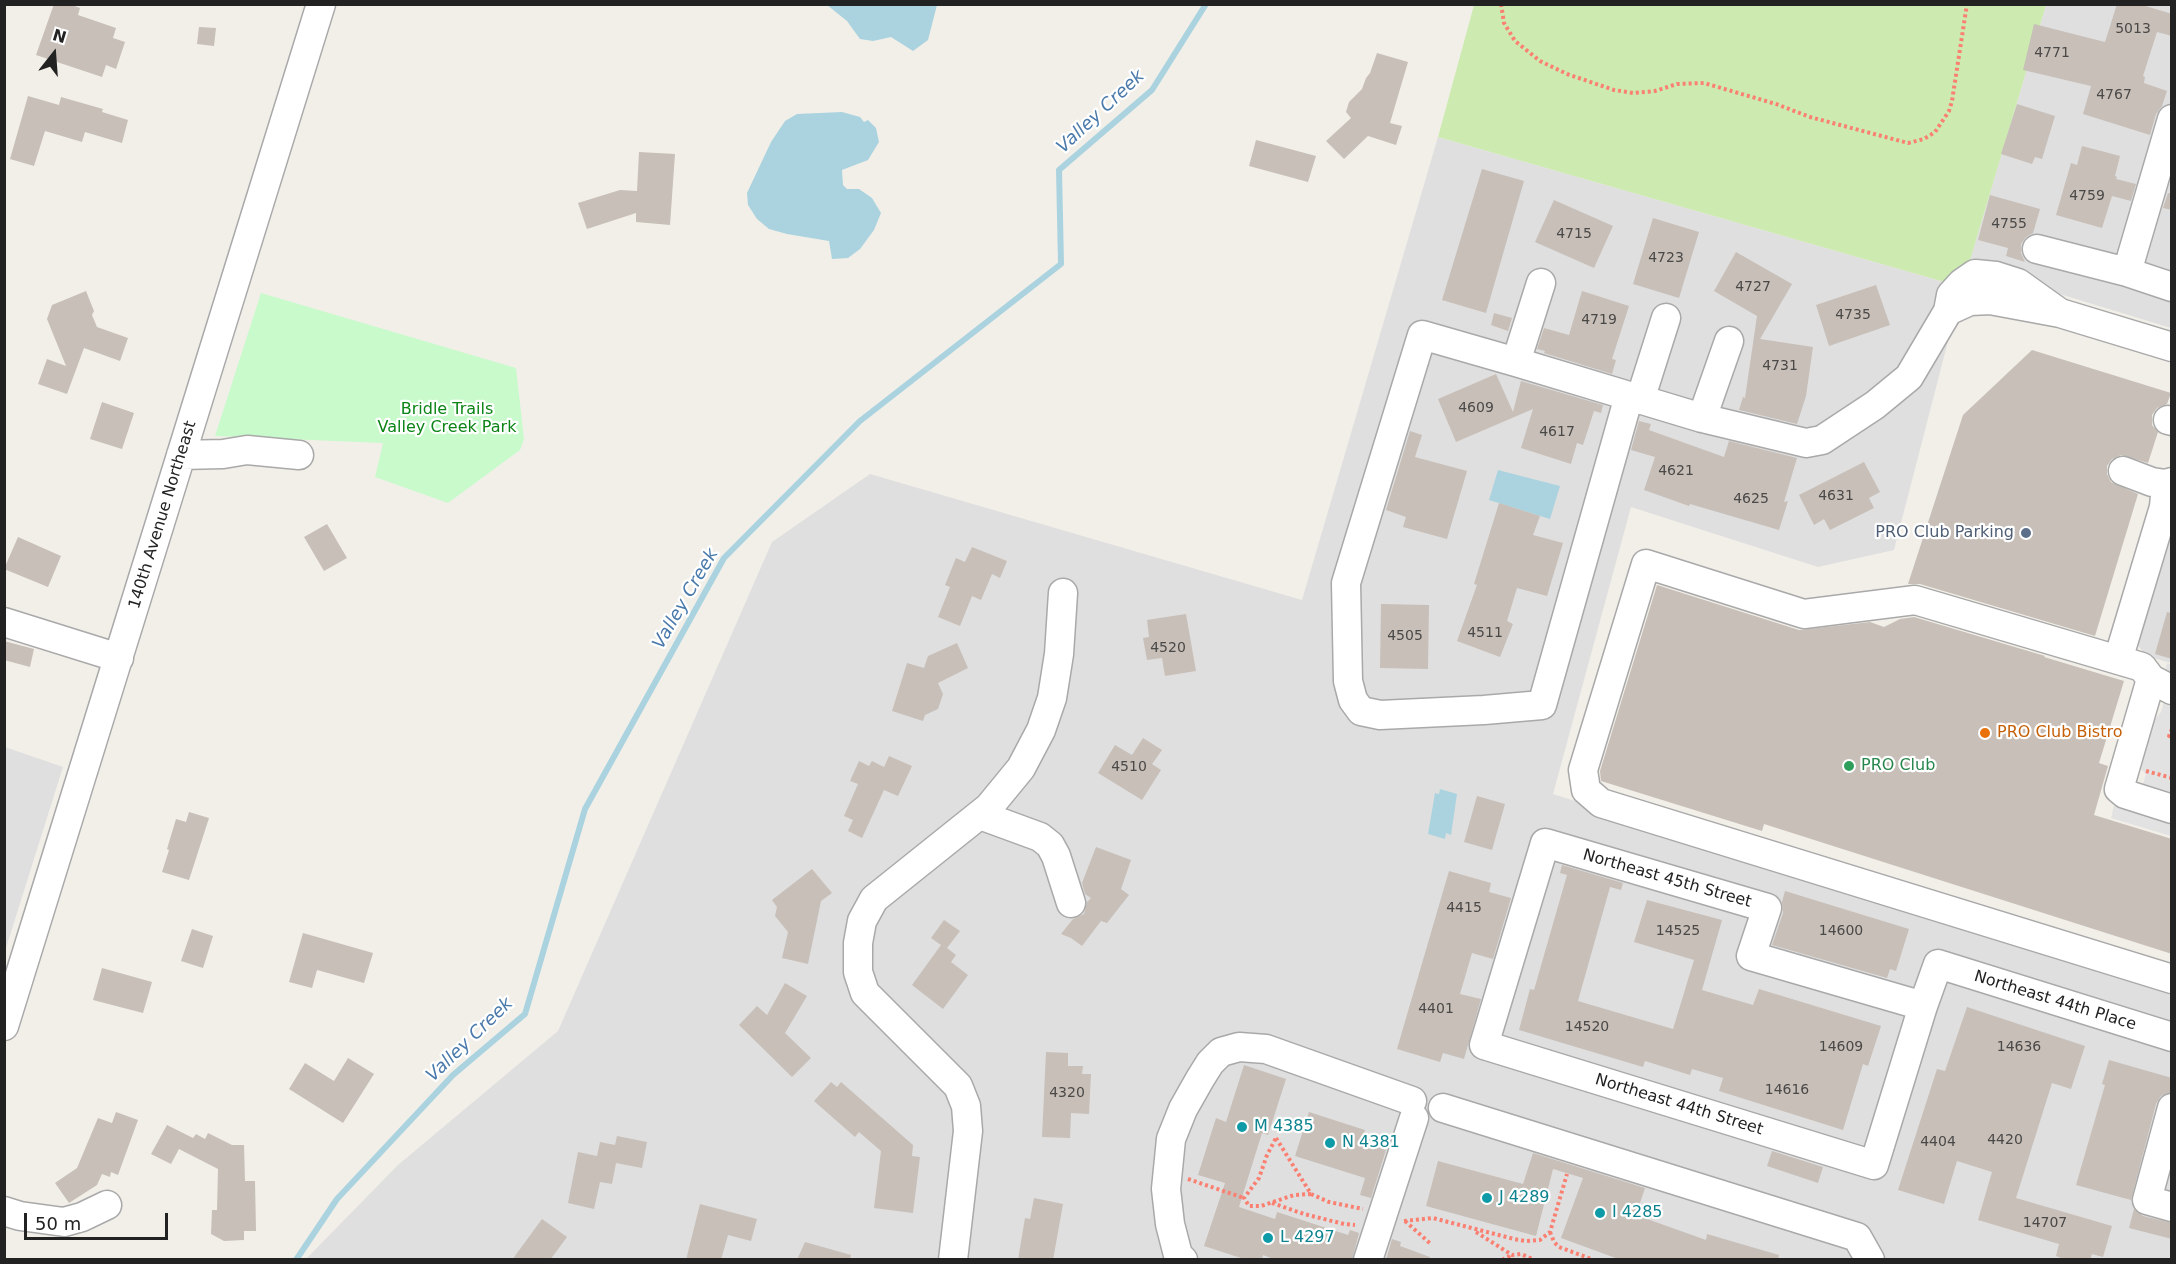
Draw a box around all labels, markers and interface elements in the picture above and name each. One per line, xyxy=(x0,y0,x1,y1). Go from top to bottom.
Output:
house number: 5013 xyxy=(2115,21,2151,37)
north arrow xyxy=(24,24,84,84)
text: N xyxy=(50,25,69,47)
house number: 4771 xyxy=(2034,45,2070,61)
water label: Valley Creek xyxy=(1053,66,1149,158)
house number: 4767 xyxy=(2096,87,2132,103)
house number: 4759 xyxy=(2069,188,2105,204)
house number: 4755 xyxy=(1991,216,2027,232)
house number: 4715 xyxy=(1556,226,1592,242)
house number: 4723 xyxy=(1648,250,1684,266)
house number: 4727 xyxy=(1735,279,1771,295)
house number: 4735 xyxy=(1835,307,1871,323)
house number: 4719 xyxy=(1581,312,1617,328)
house number: 4731 xyxy=(1762,358,1798,374)
park label: Bridle Trails Valley Creek Park xyxy=(378,400,516,438)
house number: 4609 xyxy=(1458,400,1494,416)
street label: 140th Avenue Northeast xyxy=(125,419,201,611)
house number: 4617 xyxy=(1539,424,1575,440)
house number: 4621 xyxy=(1658,463,1694,479)
house number: 4631 xyxy=(1818,488,1854,504)
house number: 4625 xyxy=(1733,491,1769,507)
place label: PRO Club Parking xyxy=(1875,523,2014,543)
marker: PRO Club Parking xyxy=(2019,526,2033,540)
water label: Valley Creek xyxy=(649,545,723,653)
house number: 4511 xyxy=(1467,625,1503,641)
house number: 4505 xyxy=(1387,628,1423,644)
house number: 4520 xyxy=(1150,640,1186,656)
place label: PRO Club Bistro xyxy=(1997,723,2122,743)
marker: PRO Club Bistro xyxy=(1978,726,1992,740)
place label: PRO Club xyxy=(1861,756,1935,776)
house number: 4510 xyxy=(1111,759,1147,775)
marker: PRO Club xyxy=(1842,759,1856,773)
street label: Northeast 45th Street xyxy=(1580,846,1754,912)
house number: 4415 xyxy=(1446,900,1482,916)
house number: 14525 xyxy=(1656,923,1700,939)
house number: 14600 xyxy=(1819,923,1863,939)
street label: Northeast 44th Place xyxy=(1972,967,2138,1035)
water label: Valley Creek xyxy=(422,993,518,1087)
house number: 4401 xyxy=(1418,1001,1454,1017)
house number: 14520 xyxy=(1565,1019,1609,1035)
house number: 14609 xyxy=(1819,1039,1863,1055)
house number: 14636 xyxy=(1997,1039,2041,1055)
street label: Northeast 44th Street xyxy=(1593,1070,1765,1140)
house number: 14616 xyxy=(1765,1082,1809,1098)
house number: 4320 xyxy=(1049,1085,1085,1101)
place label: M 4385 xyxy=(1254,1117,1314,1137)
marker: M 4385 xyxy=(1235,1120,1249,1134)
house number: 4420 xyxy=(1987,1132,2023,1148)
place label: N 4381 xyxy=(1342,1133,1400,1153)
house number: 4404 xyxy=(1920,1134,1956,1150)
marker: N 4381 xyxy=(1323,1136,1337,1150)
place label: J 4289 xyxy=(1499,1188,1550,1208)
marker: J 4289 xyxy=(1480,1191,1494,1205)
scale bar xyxy=(27,1201,171,1239)
place label: I 4285 xyxy=(1612,1203,1663,1223)
marker: I 4285 xyxy=(1593,1206,1607,1220)
text: 50 m xyxy=(35,1213,81,1234)
house number: 14707 xyxy=(2023,1215,2067,1231)
place label: L 4297 xyxy=(1280,1228,1335,1248)
marker: L 4297 xyxy=(1261,1231,1275,1245)

